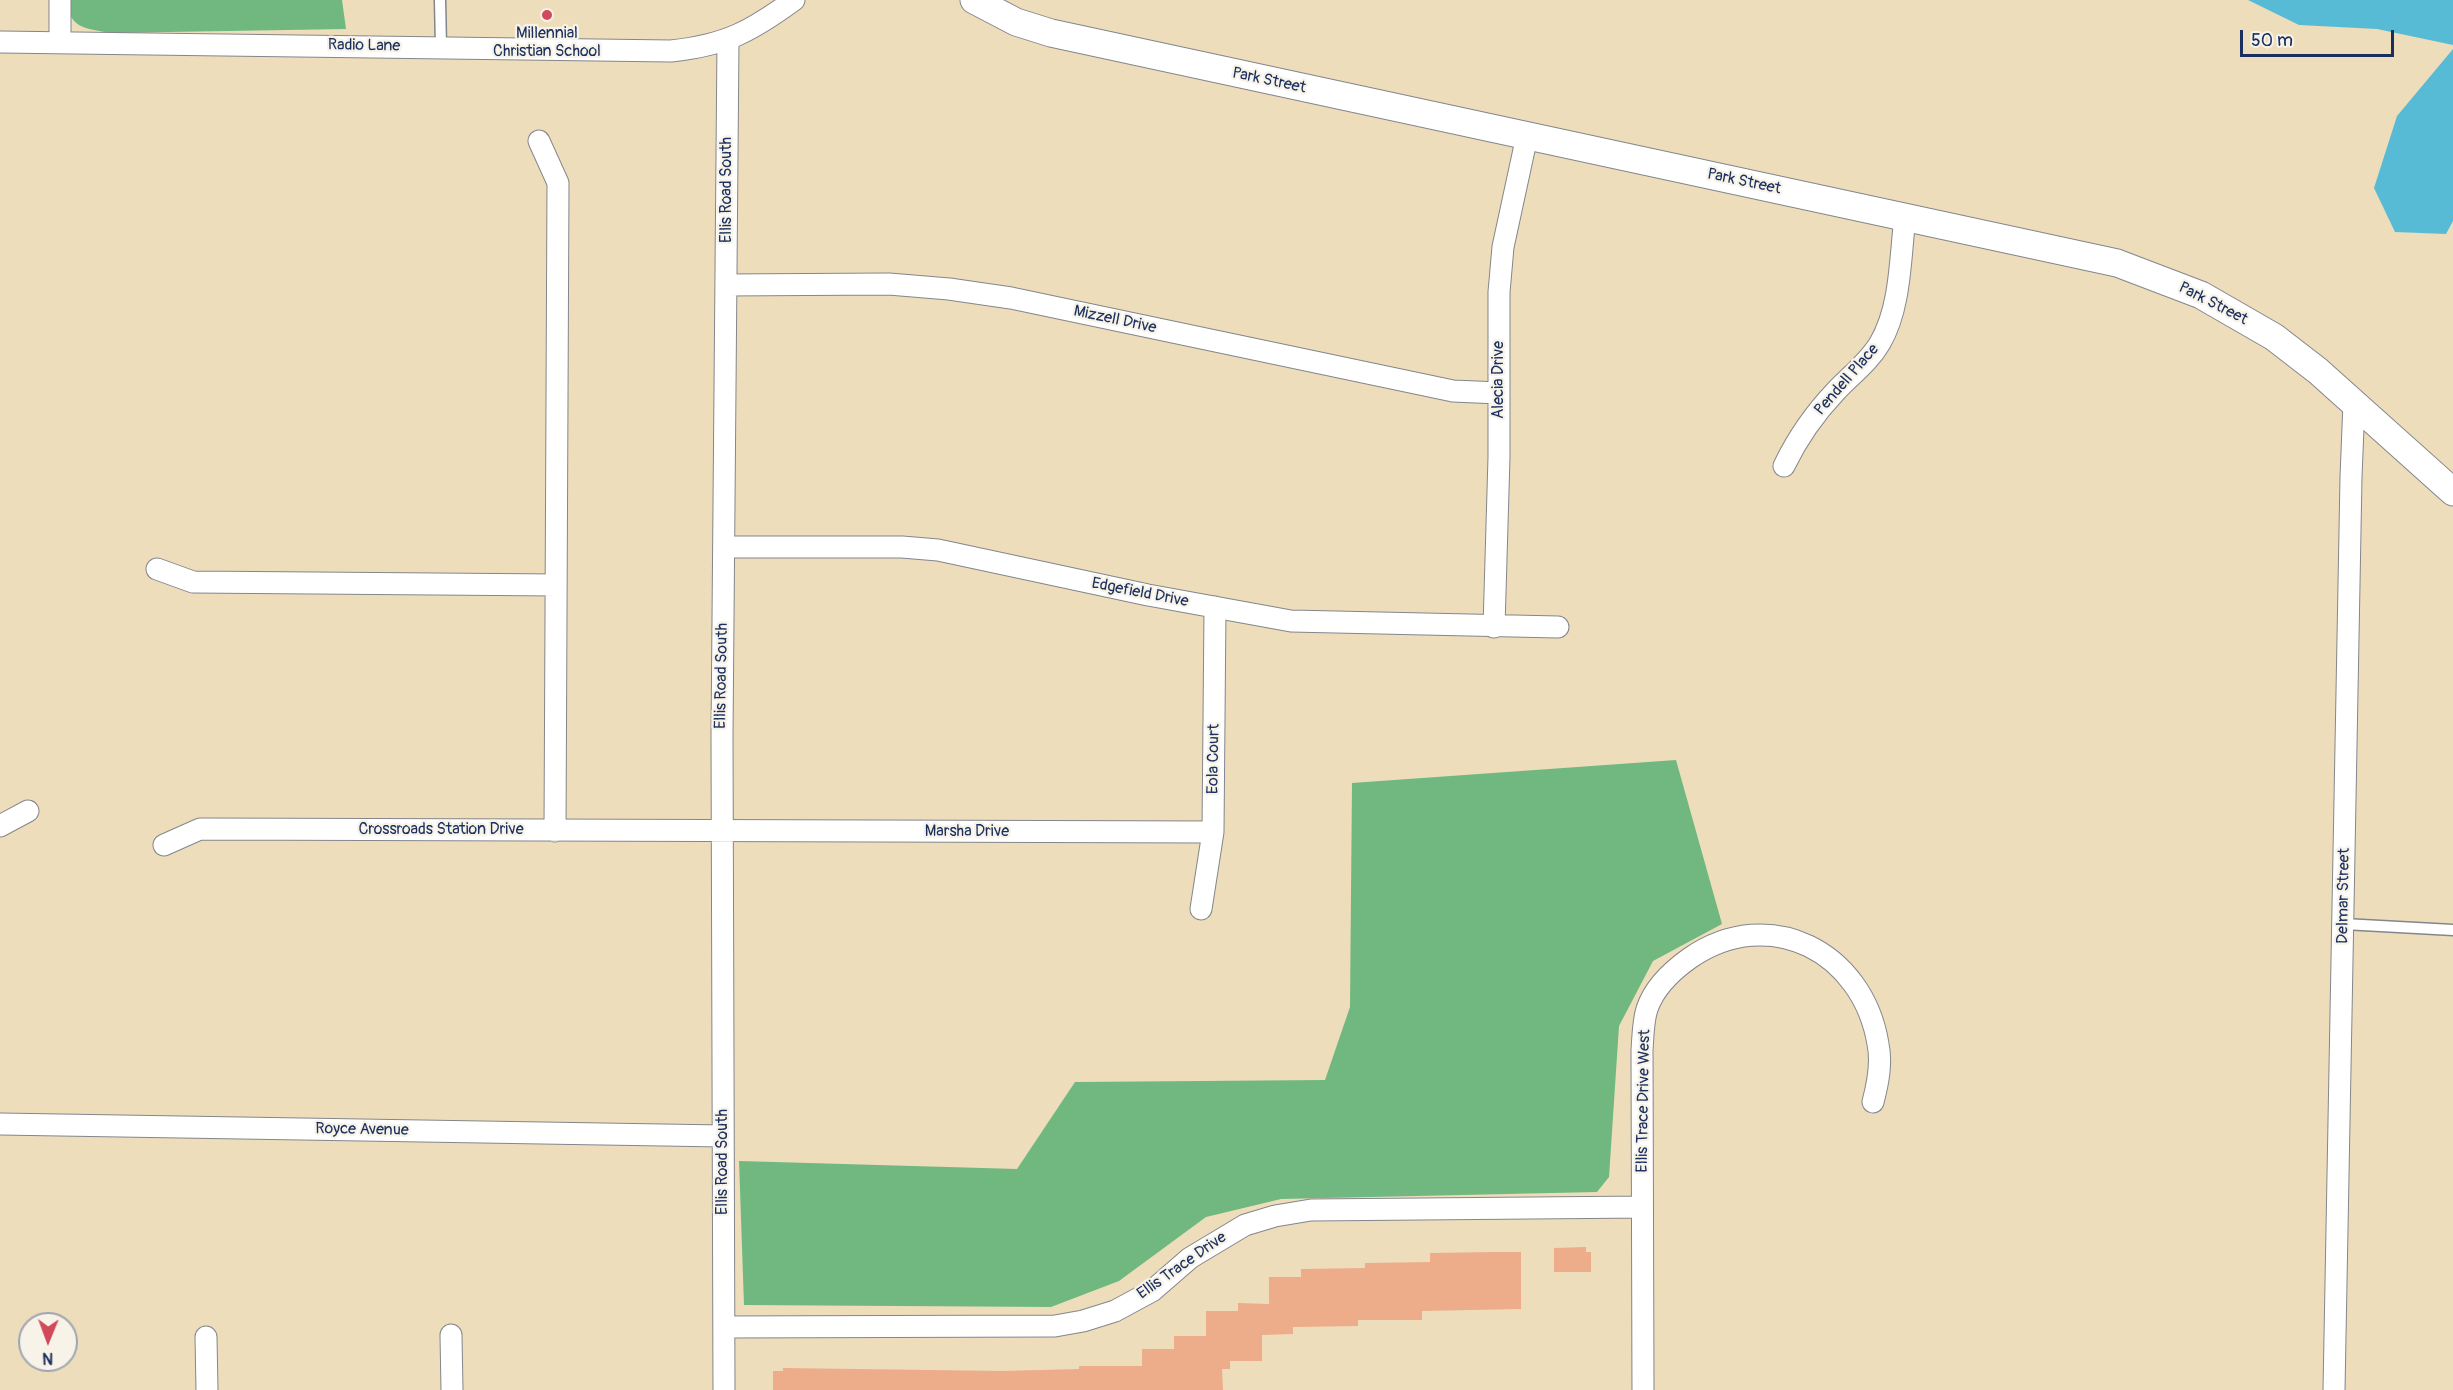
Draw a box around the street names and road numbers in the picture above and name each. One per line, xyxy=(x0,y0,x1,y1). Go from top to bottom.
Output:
street label: Radio Lane xyxy=(328,36,400,56)
street label: Park Street xyxy=(1230,64,1308,98)
street label: Ellis Road South xyxy=(717,137,737,243)
street label: Park Street xyxy=(1705,165,1783,199)
street label: Park Street xyxy=(2175,278,2251,330)
street label: Mizzell Drive xyxy=(1072,302,1158,338)
street label: Pendell Place xyxy=(1811,340,1883,420)
street label: Alecia Drive xyxy=(1489,341,1509,419)
street label: Edgefield Drive xyxy=(1090,574,1190,612)
street label: Ellis Road South xyxy=(711,623,733,729)
street label: Eola Court xyxy=(1204,724,1224,794)
street label: Crossroads Station Drive xyxy=(358,820,524,840)
street label: Marsha Drive xyxy=(925,822,1009,842)
street label: Delmar Street xyxy=(2334,848,2354,944)
street label: Ellis Trace Drive West xyxy=(1633,1029,1655,1173)
street label: Ellis Road South xyxy=(713,1109,733,1215)
street label: Royce Avenue xyxy=(315,1120,409,1140)
street label: Ellis Trace Drive xyxy=(1134,1228,1230,1304)

